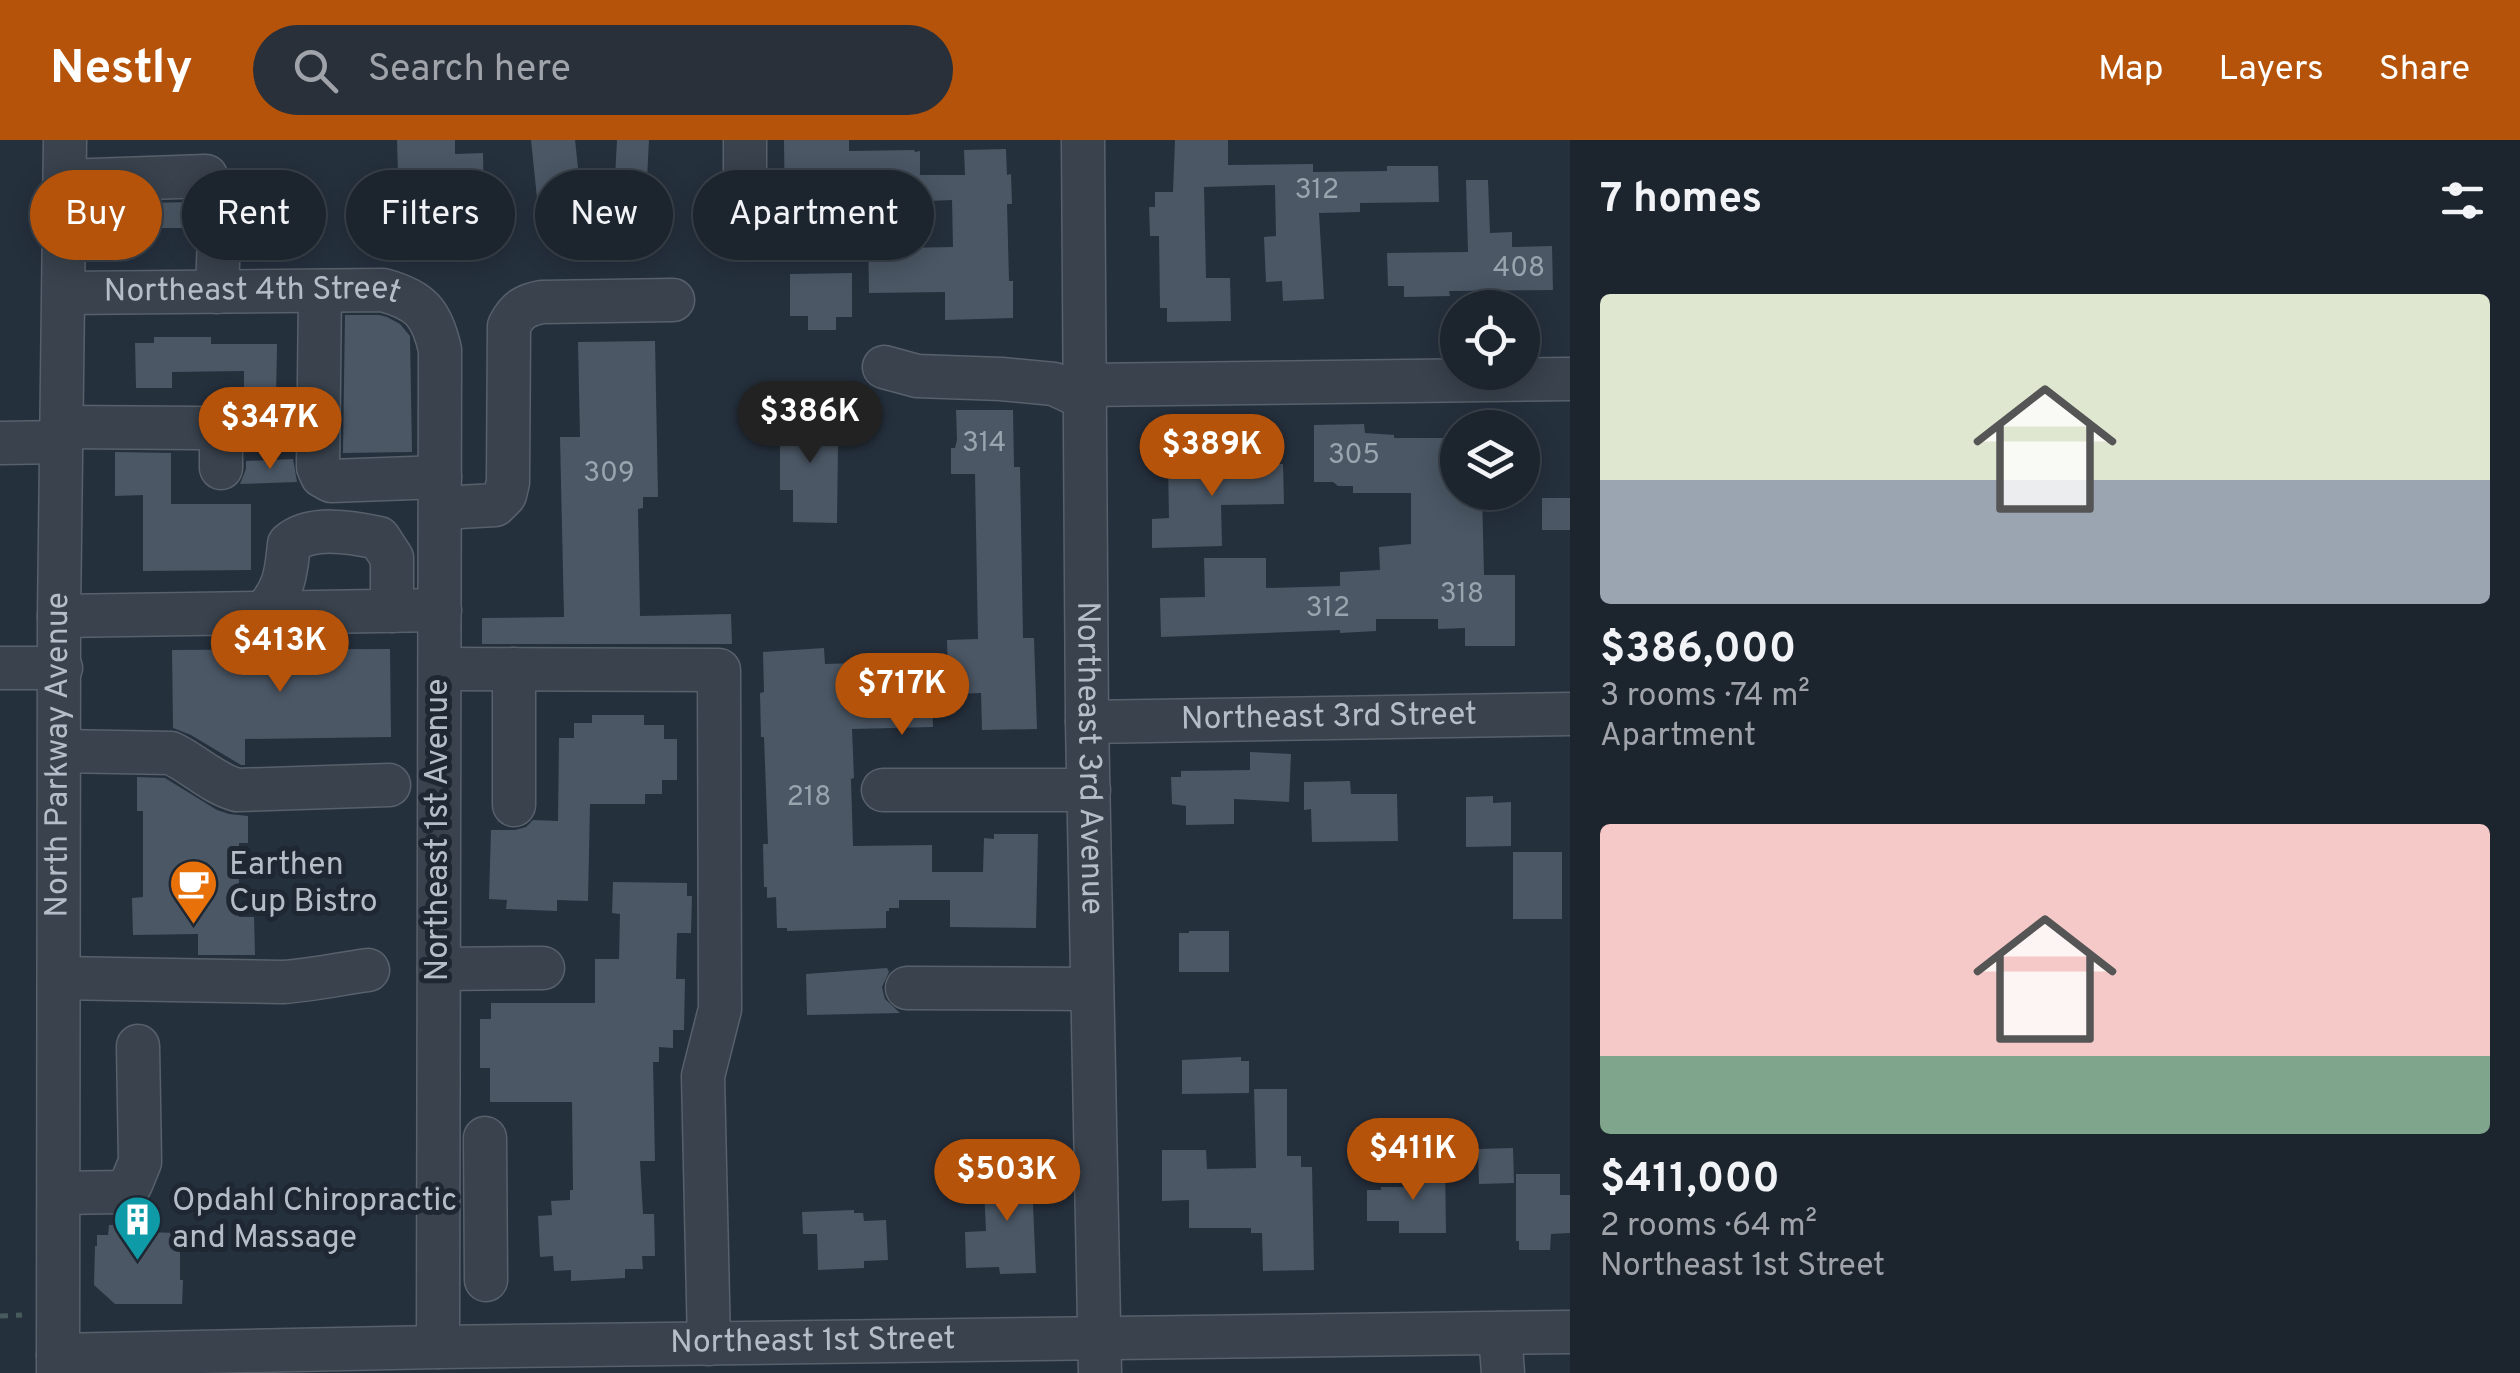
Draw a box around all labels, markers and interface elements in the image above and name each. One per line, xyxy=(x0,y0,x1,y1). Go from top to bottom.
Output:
search box xyxy=(253,25,953,115)
text: Nestly xyxy=(50,40,193,100)
icon: search xyxy=(288,43,343,98)
text: Search here xyxy=(368,46,571,95)
text: Map xyxy=(2098,48,2164,92)
text: Layers xyxy=(2219,48,2324,92)
text: Share xyxy=(2379,48,2470,92)
chip: Buy xyxy=(30,170,162,260)
chip: Rent xyxy=(182,170,326,260)
chip: Filters xyxy=(346,170,515,260)
chip: New xyxy=(535,170,673,260)
chip: Apartment xyxy=(693,170,934,260)
house number: 312 xyxy=(1295,173,1339,209)
icon: filters xyxy=(2435,173,2490,228)
text: 7 homes xyxy=(1600,174,1762,227)
house number: 408 xyxy=(1493,251,1545,287)
street label: Northeast 4th Street xyxy=(103,270,406,314)
map controls xyxy=(1440,290,1540,510)
button: locate xyxy=(1440,290,1540,390)
icon: home xyxy=(1955,359,2135,539)
pin: $386K xyxy=(740,381,880,466)
pin: $347K xyxy=(200,387,340,472)
text: $386K xyxy=(760,393,860,433)
text: $347K xyxy=(221,399,319,439)
button: layers xyxy=(1440,410,1540,510)
pin: $389K xyxy=(1142,414,1282,499)
house number: 314 xyxy=(962,426,1006,462)
text: $389K xyxy=(1162,426,1262,466)
house number: 305 xyxy=(1328,438,1380,474)
house number: 309 xyxy=(583,456,635,492)
house number: 318 xyxy=(1440,577,1484,613)
house number: 312 xyxy=(1306,591,1350,627)
street label: North Parkway Avenue xyxy=(39,592,79,918)
street label: Northeast 3rd Avenue xyxy=(1066,601,1111,915)
pin: $413K xyxy=(210,610,350,695)
text: $413K xyxy=(233,622,327,662)
text: $386,000 xyxy=(1600,624,1796,677)
pin: $717K xyxy=(832,653,972,738)
text: $717K xyxy=(857,665,947,705)
text: 3 rooms · 74 m² xyxy=(1600,677,1810,717)
street label: Northeast 1st Avenue xyxy=(419,679,459,981)
street label: Northeast 3rd Street xyxy=(1181,696,1477,740)
text: Apartment xyxy=(1600,717,1756,757)
house number: 218 xyxy=(787,780,831,816)
place label: Earthen Cup Bistro xyxy=(229,846,378,923)
cafe icon: Earthen Cup Bistro xyxy=(168,858,220,926)
icon: home xyxy=(1955,889,2135,1069)
pin: $411K xyxy=(1343,1118,1483,1203)
text: $411K xyxy=(1369,1130,1457,1170)
pin: $503K xyxy=(937,1139,1077,1224)
text: $503K xyxy=(956,1151,1058,1191)
text: $411,000 xyxy=(1600,1154,1780,1207)
place label: Opdahl Chiropractic and Massage xyxy=(172,1182,457,1259)
building icon: Opdahl Chiropractic and Massage xyxy=(111,1194,163,1262)
text: 2 rooms · 64 m² xyxy=(1600,1207,1817,1247)
text: Northeast 1st Street xyxy=(1600,1247,1885,1287)
street label: Northeast 1st Street xyxy=(670,1320,956,1364)

